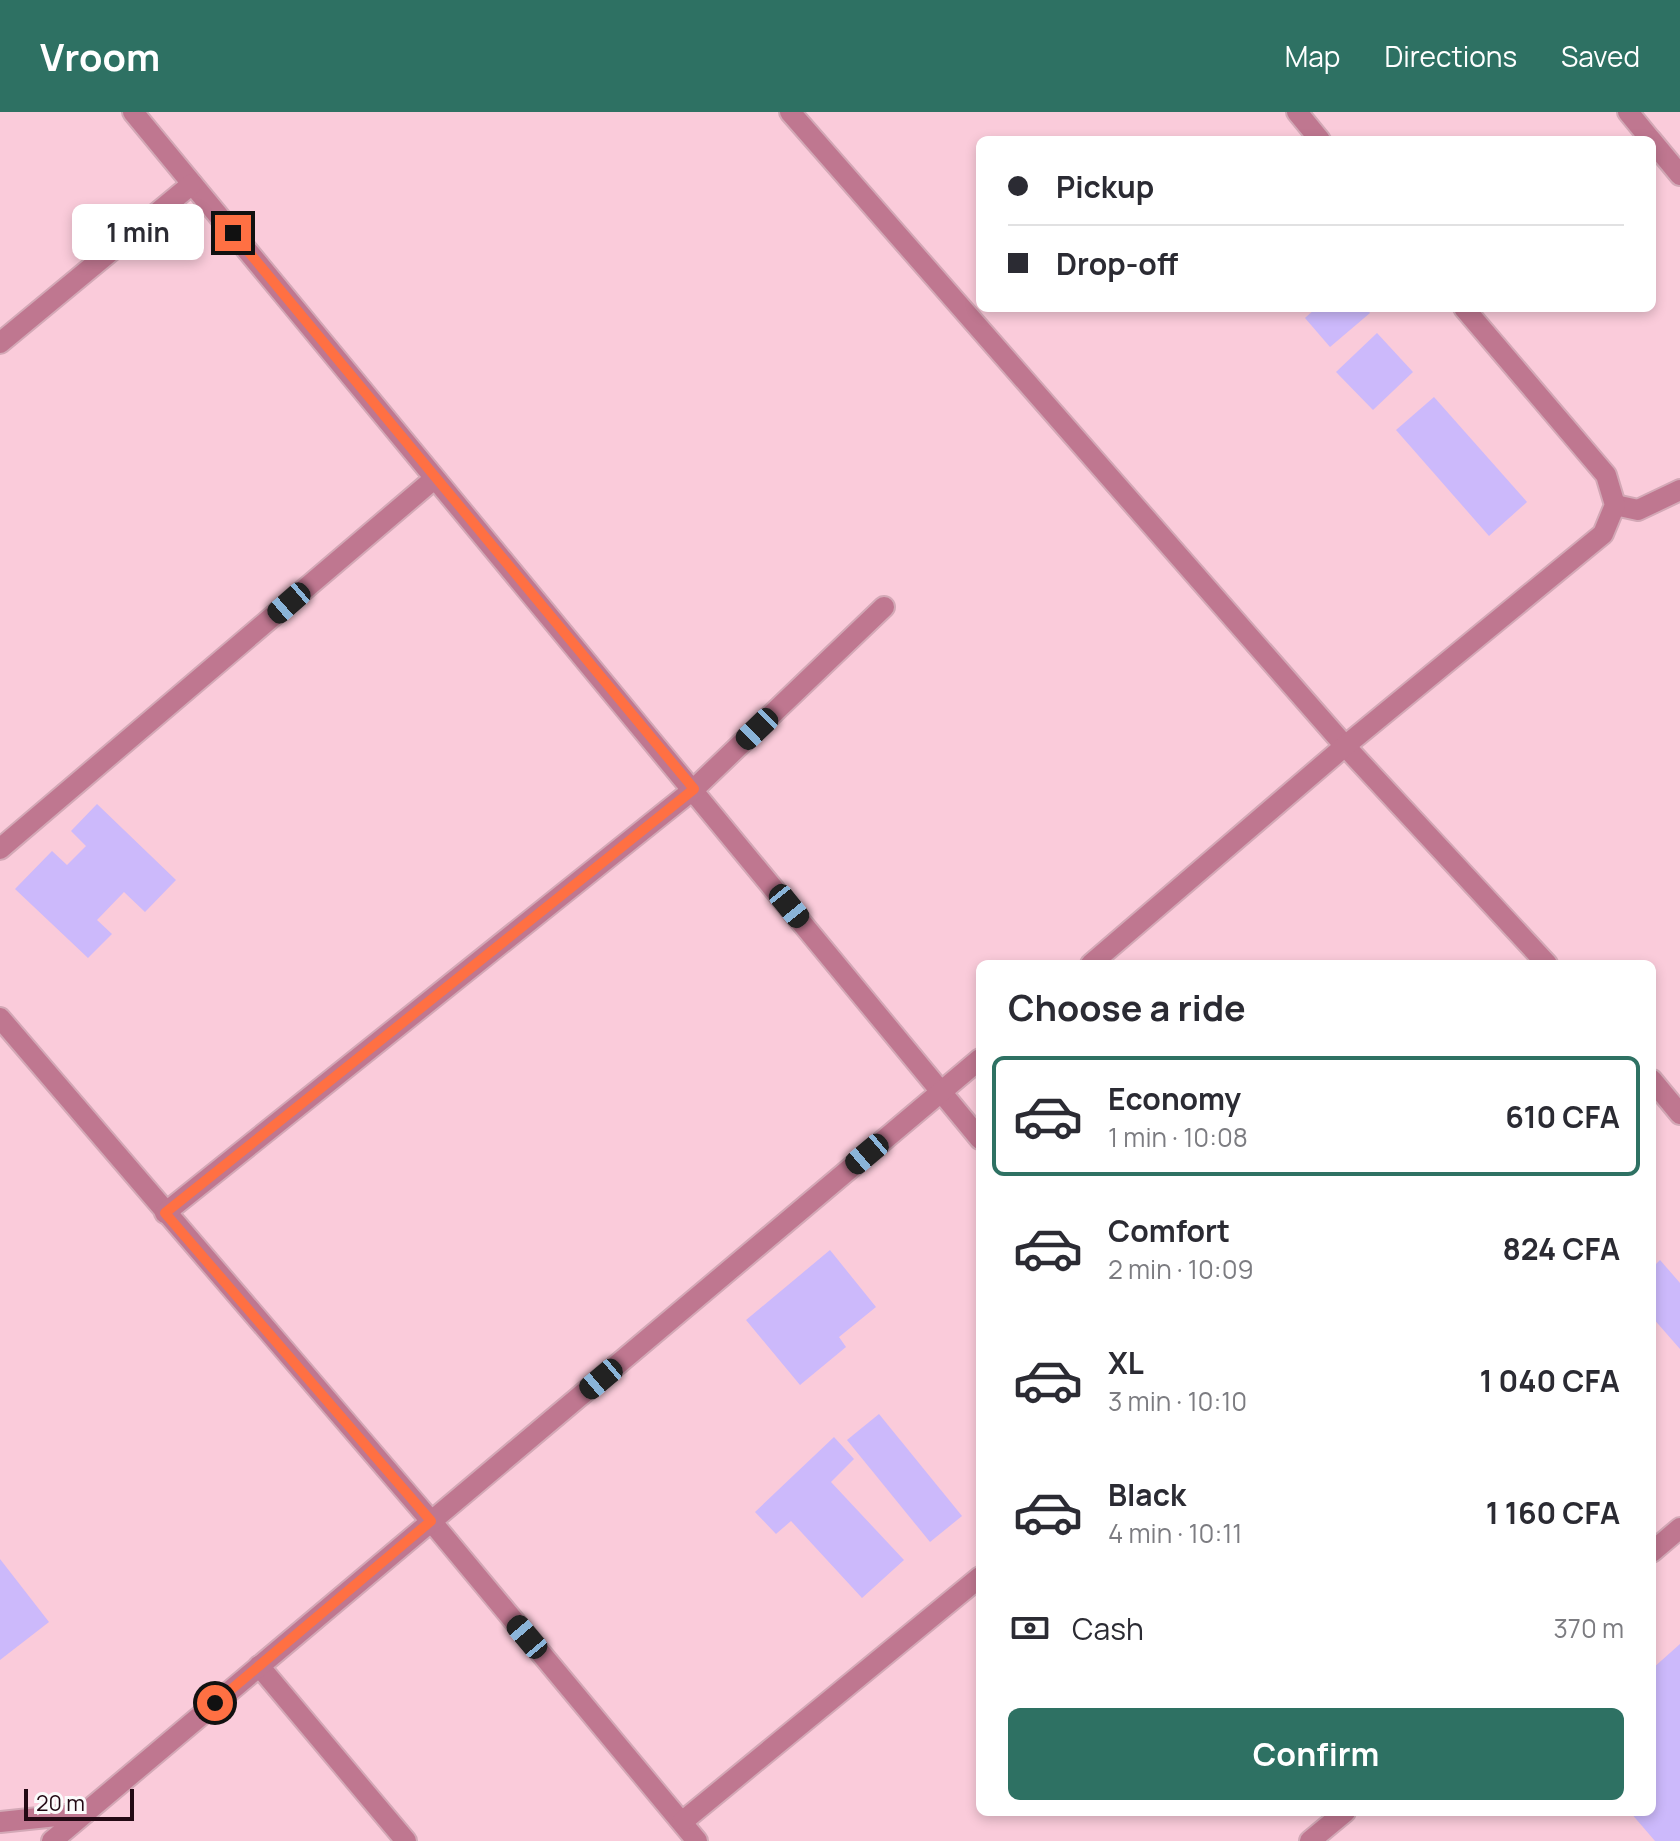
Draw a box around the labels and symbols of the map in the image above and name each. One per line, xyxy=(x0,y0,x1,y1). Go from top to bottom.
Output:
callout: 1 min xyxy=(73,205,205,261)
route end xyxy=(215,215,251,251)
car xyxy=(263,578,315,628)
car xyxy=(731,704,783,754)
car xyxy=(765,880,813,932)
car xyxy=(841,1129,893,1179)
car xyxy=(575,1354,627,1404)
car xyxy=(502,1611,552,1663)
route start xyxy=(197,1685,233,1721)
scale bar xyxy=(24,1785,134,1821)

